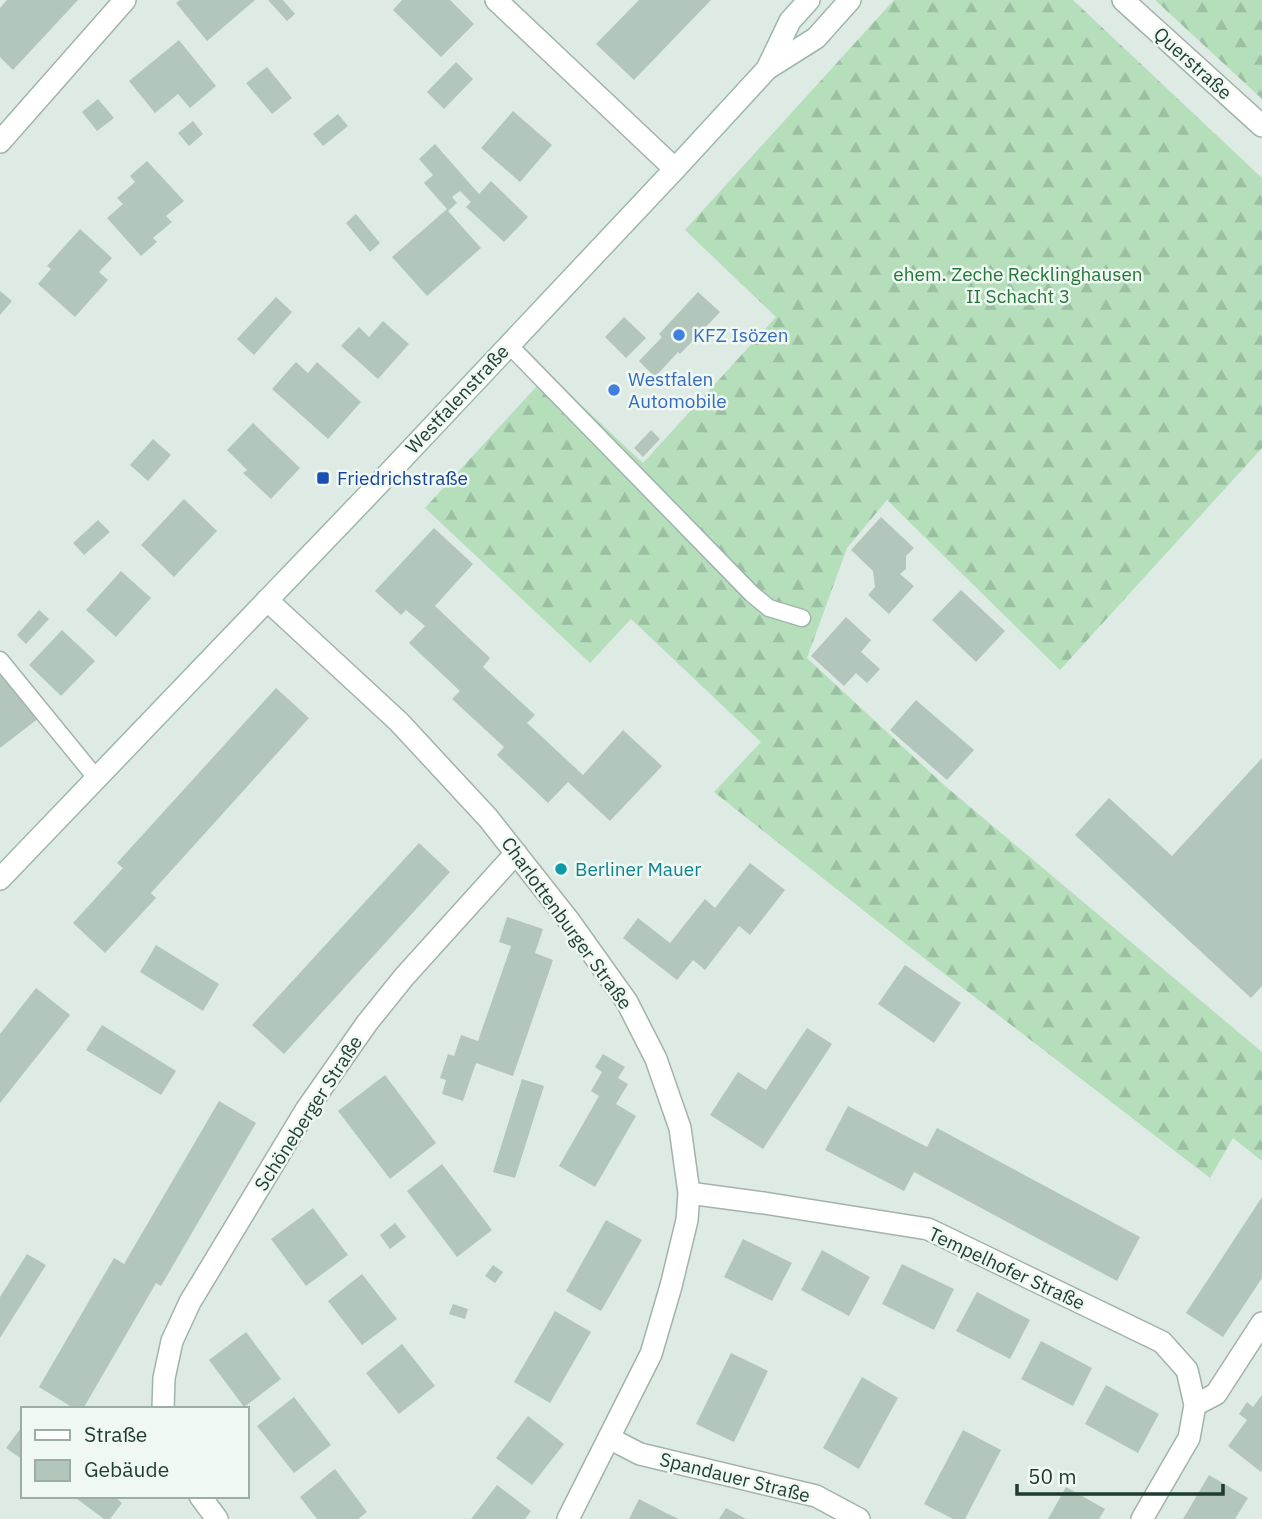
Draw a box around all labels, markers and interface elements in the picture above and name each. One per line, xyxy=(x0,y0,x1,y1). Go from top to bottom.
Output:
street label: Querstraße xyxy=(1149,22,1237,104)
park label: ehem. Zeche Recklinghausen II Schacht 3 xyxy=(893,262,1143,308)
place label: KFZ Isözen xyxy=(693,323,788,347)
marker: KFZ Isözen xyxy=(671,327,687,343)
street label: Westfalenstraße xyxy=(400,339,514,459)
place label: Westfalen Automobile xyxy=(628,367,727,413)
marker: Westfalen Automobile xyxy=(606,382,622,398)
place label: Friedrichstraße xyxy=(337,466,468,490)
marker: Friedrichstraße xyxy=(315,470,331,486)
street label: Charlottenburger Straße xyxy=(496,832,638,1014)
place label: Berliner Mauer xyxy=(575,857,701,881)
marker: Berliner Mauer xyxy=(553,861,569,877)
street label: Schöneberger Straße xyxy=(249,1031,367,1195)
street label: Tempelhofer Straße xyxy=(925,1221,1089,1315)
legend xyxy=(21,1407,248,1498)
text: Straße xyxy=(84,1420,147,1448)
street label: Spandauer Straße xyxy=(657,1447,813,1507)
scale bar xyxy=(1017,1452,1224,1496)
text: Gebäude xyxy=(84,1455,169,1483)
text: 50 m xyxy=(1028,1462,1077,1490)

